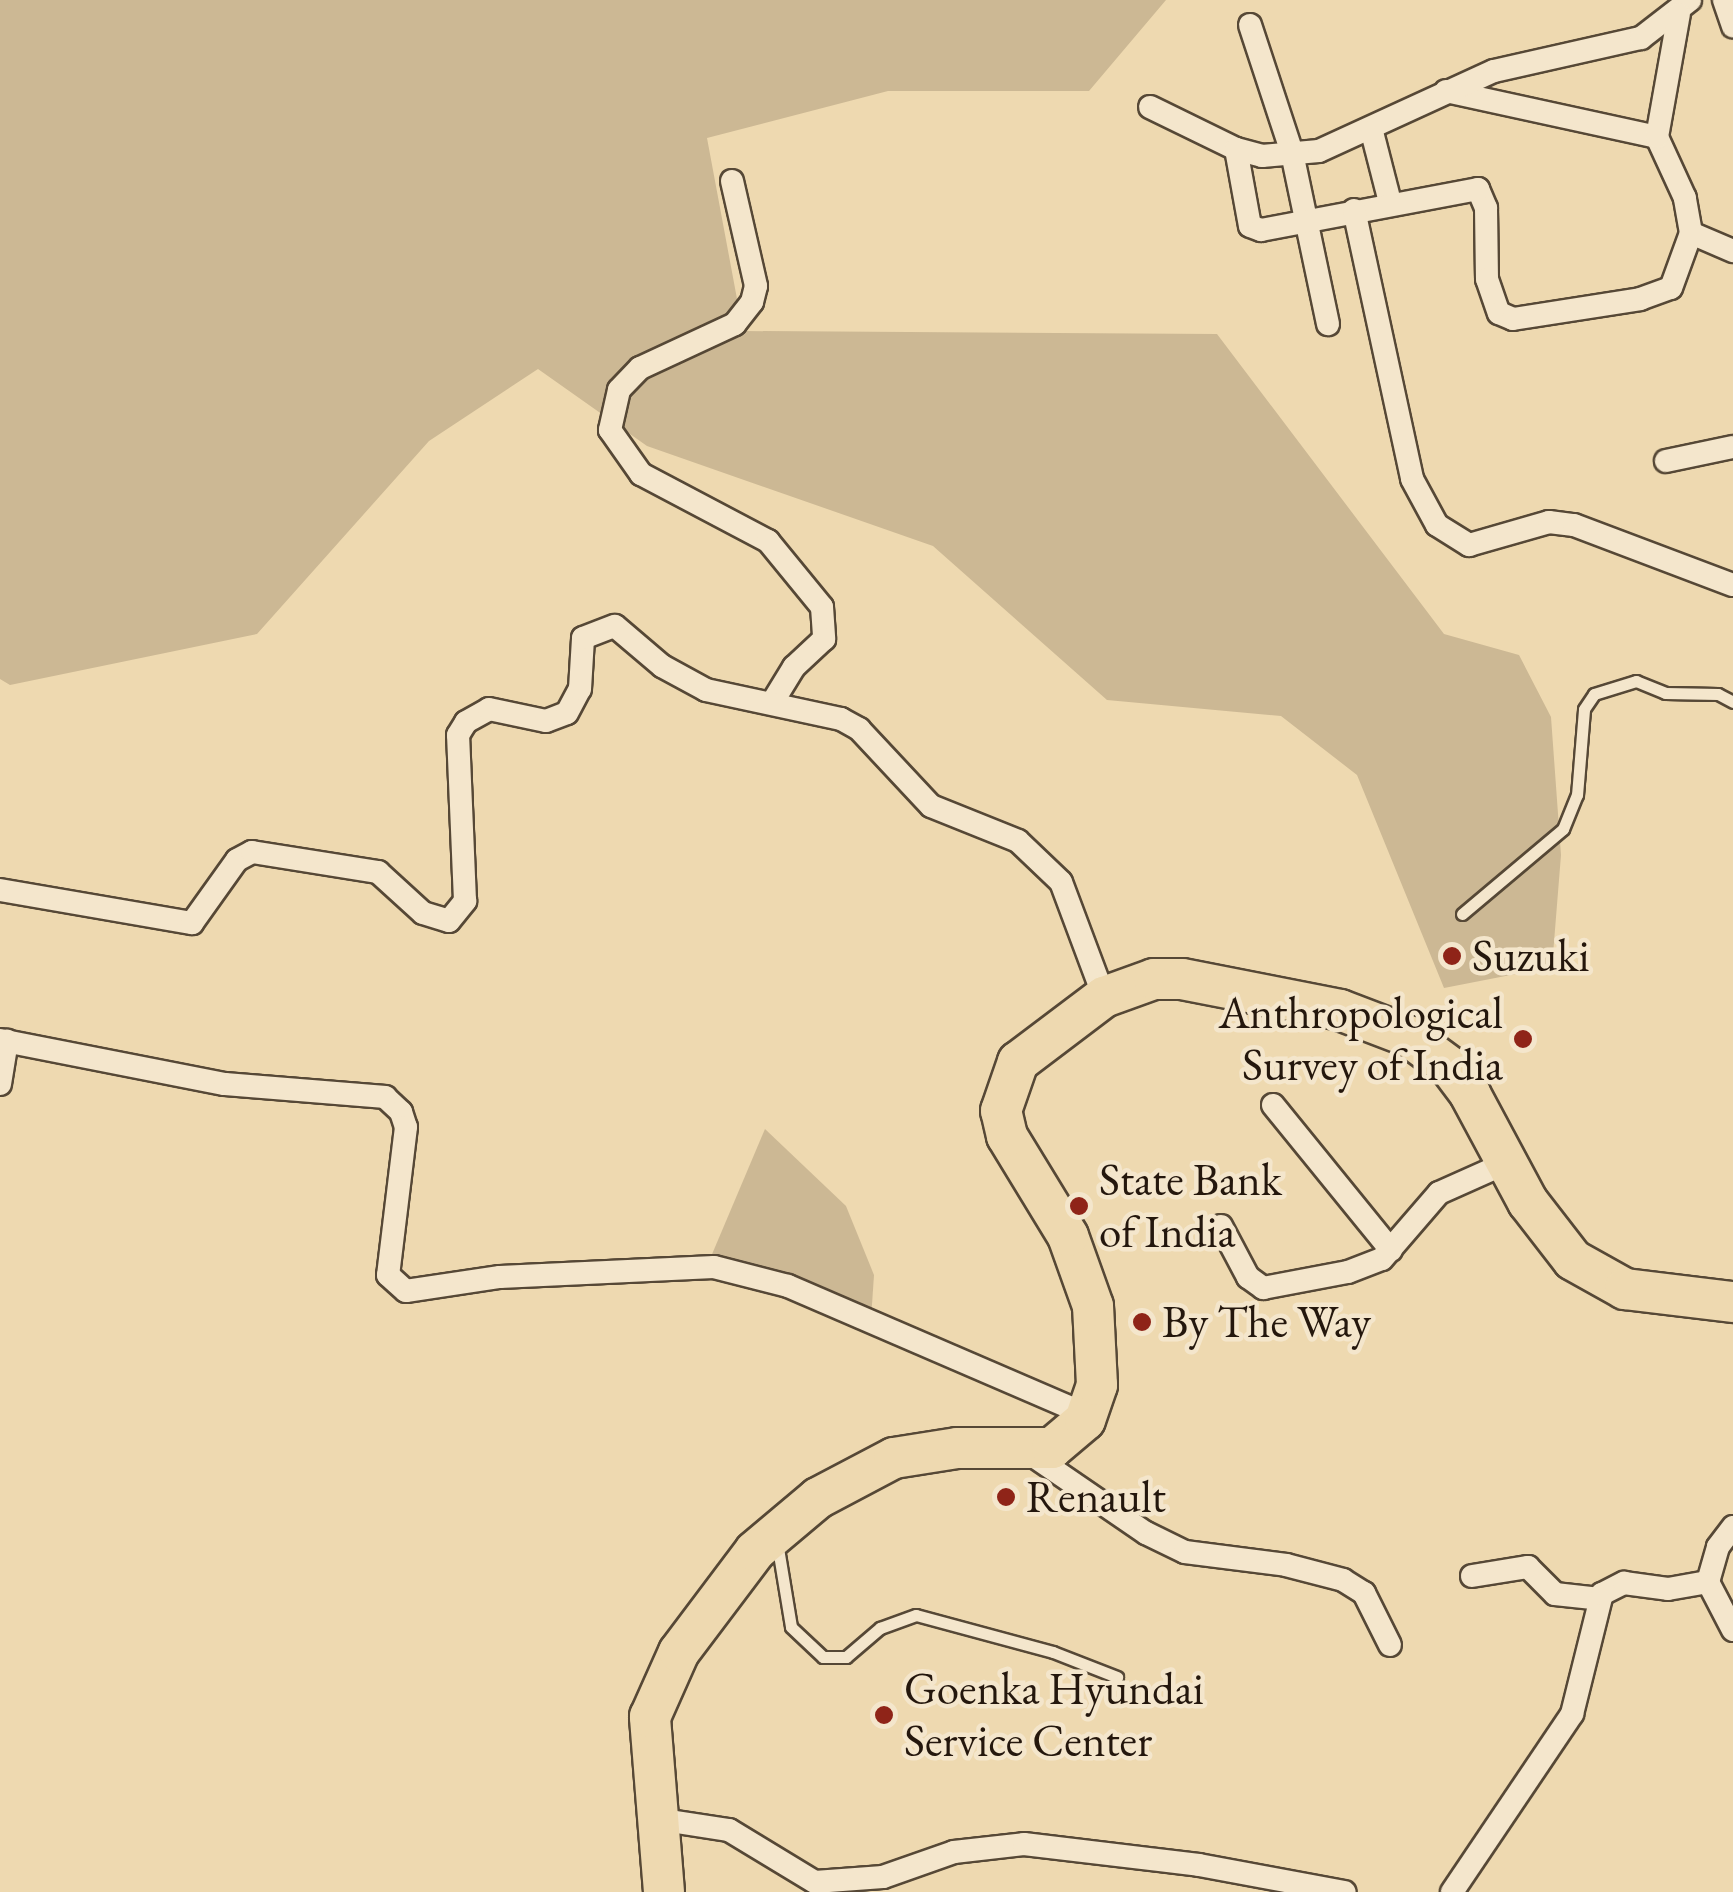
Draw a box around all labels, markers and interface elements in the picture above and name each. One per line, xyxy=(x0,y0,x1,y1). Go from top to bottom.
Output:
place label: Suzuki xyxy=(1472,929,1589,983)
marker: Suzuki xyxy=(1441,945,1463,967)
place label: Anthropological Survey of India xyxy=(1218,986,1503,1092)
marker: Anthropological Survey of India xyxy=(1512,1028,1534,1050)
place label: State Bank of India xyxy=(1099,1153,1282,1259)
marker: State Bank of India xyxy=(1068,1195,1090,1217)
place label: By The Way xyxy=(1162,1295,1371,1349)
marker: By The Way xyxy=(1131,1311,1153,1333)
place label: Renault xyxy=(1026,1470,1166,1524)
marker: Renault xyxy=(995,1486,1017,1508)
place label: Goenka Hyundai Service Center xyxy=(904,1662,1204,1768)
marker: Goenka Hyundai Service Center xyxy=(873,1704,895,1726)

